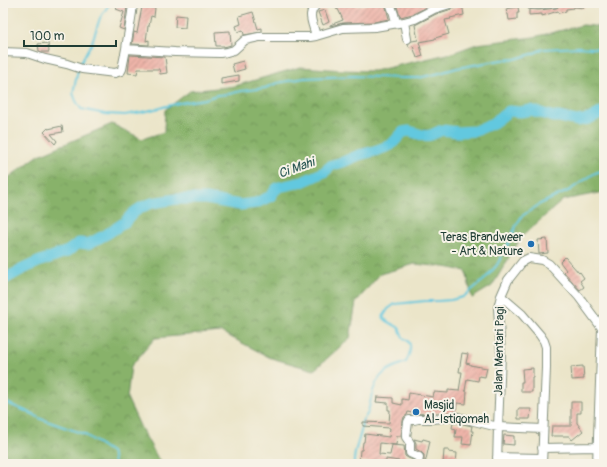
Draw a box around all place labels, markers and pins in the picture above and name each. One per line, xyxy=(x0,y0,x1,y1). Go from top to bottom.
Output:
place label: Teras Brandweer - Art & Nature xyxy=(440,230,524,259)
marker: Teras Brandweer - Art & Nature xyxy=(526,239,536,249)
place label: Masjid Al-Istiqomah xyxy=(424,398,489,427)
marker: Masjid Al-Istiqomah xyxy=(411,407,421,417)

